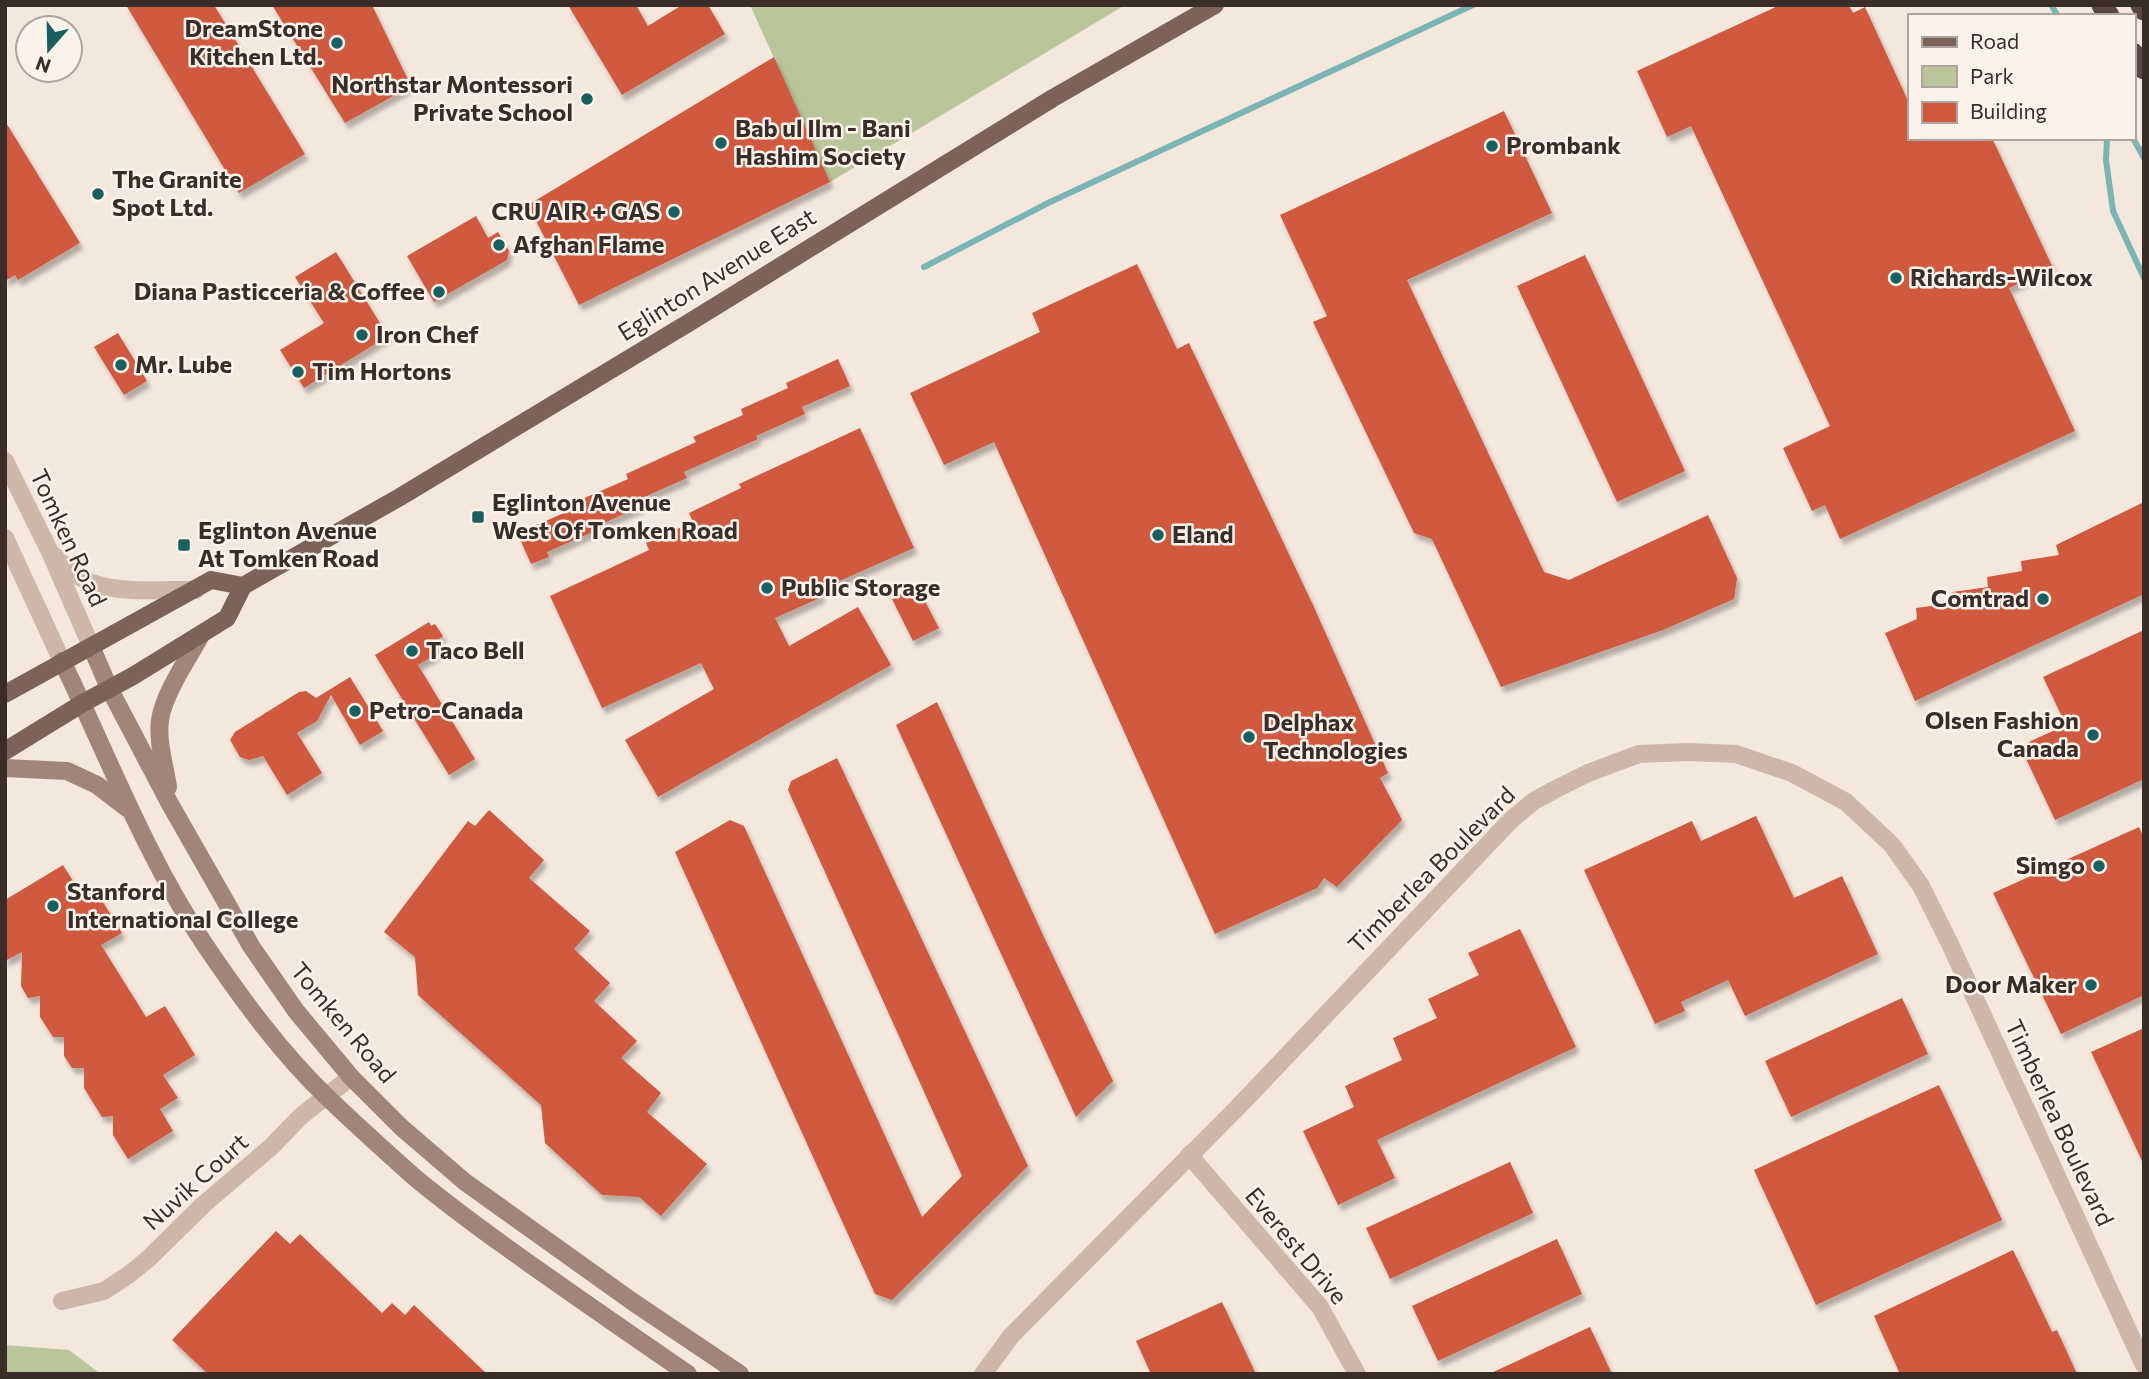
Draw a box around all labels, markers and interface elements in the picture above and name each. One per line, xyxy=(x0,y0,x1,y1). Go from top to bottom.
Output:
place label: DreamStone Kitchen Ltd. xyxy=(185,13,323,70)
north arrow xyxy=(14,14,84,84)
legend xyxy=(1908,14,2135,140)
text: Road xyxy=(1970,28,2019,53)
marker: DreamStone Kitchen Ltd. xyxy=(329,35,345,51)
text: N xyxy=(32,52,54,79)
text: Park xyxy=(1970,63,2014,88)
place label: Northstar Montessori Private School xyxy=(331,69,573,126)
marker: Northstar Montessori Private School xyxy=(579,91,595,107)
text: Building xyxy=(1970,98,2047,123)
place label: Bab ul Ilm - Bani Hashim Society xyxy=(735,113,911,170)
place label: Prombank xyxy=(1506,130,1621,159)
marker: Bab ul Ilm - Bani Hashim Society xyxy=(713,135,729,151)
marker: Prombank xyxy=(1484,138,1500,154)
place label: The Granite Spot Ltd. xyxy=(112,164,242,221)
marker: The Granite Spot Ltd. xyxy=(90,186,106,202)
place label: CRU AIR + GAS xyxy=(491,196,660,225)
street label: Eglinton Avenue East xyxy=(612,201,821,346)
marker: CRU AIR + GAS xyxy=(666,204,682,220)
place label: Afghan Flame xyxy=(513,229,664,258)
marker: Afghan Flame xyxy=(491,237,507,253)
place label: Richards-Wilcox xyxy=(1910,262,2093,291)
marker: Richards-Wilcox xyxy=(1888,270,1904,286)
place label: Diana Pasticceria & Coffee xyxy=(134,276,425,305)
marker: Diana Pasticceria & Coffee xyxy=(431,284,447,300)
place label: Iron Chef xyxy=(376,319,479,348)
marker: Iron Chef xyxy=(354,327,370,343)
place label: Mr. Lube xyxy=(135,349,232,378)
place label: Tim Hortons xyxy=(312,356,451,385)
marker: Mr. Lube xyxy=(113,357,129,373)
marker: Tim Hortons xyxy=(290,364,306,380)
street label: Tomken Road xyxy=(25,464,114,611)
place label: Eglinton Avenue West Of Tomken Road xyxy=(492,487,738,544)
marker: Eglinton Avenue West Of Tomken Road xyxy=(470,509,486,525)
place label: Eglinton Avenue At Tomken Road xyxy=(198,515,379,572)
place label: Eland xyxy=(1172,519,1233,548)
marker: Eland xyxy=(1150,527,1166,543)
marker: Eglinton Avenue At Tomken Road xyxy=(176,537,192,553)
place label: Public Storage xyxy=(781,572,940,601)
marker: Public Storage xyxy=(759,580,775,596)
place label: Comtrad xyxy=(1931,583,2029,612)
marker: Comtrad xyxy=(2035,591,2051,607)
place label: Taco Bell xyxy=(426,635,525,664)
marker: Taco Bell xyxy=(404,643,420,659)
place label: Petro-Canada xyxy=(369,695,523,724)
marker: Petro-Canada xyxy=(347,703,363,719)
place label: Olsen Fashion Canada xyxy=(1925,705,2079,762)
place label: Delphax Technologies xyxy=(1263,707,1408,764)
marker: Olsen Fashion Canada xyxy=(2085,727,2101,743)
marker: Delphax Technologies xyxy=(1241,729,1257,745)
street label: Timberlea Boulevard xyxy=(1341,779,1520,958)
place label: Simgo xyxy=(2016,850,2085,879)
marker: Simgo xyxy=(2091,858,2107,874)
place label: Stanford International College xyxy=(67,876,298,933)
marker: Stanford International College xyxy=(45,898,61,914)
street label: Tomken Road xyxy=(285,956,403,1088)
place label: Door Maker xyxy=(1945,969,2077,998)
marker: Door Maker xyxy=(2083,977,2099,993)
street label: Timberlea Boulevard xyxy=(2000,1015,2121,1230)
street label: Nuvik Court xyxy=(137,1126,254,1236)
street label: Everest Drive xyxy=(1240,1181,1354,1309)

